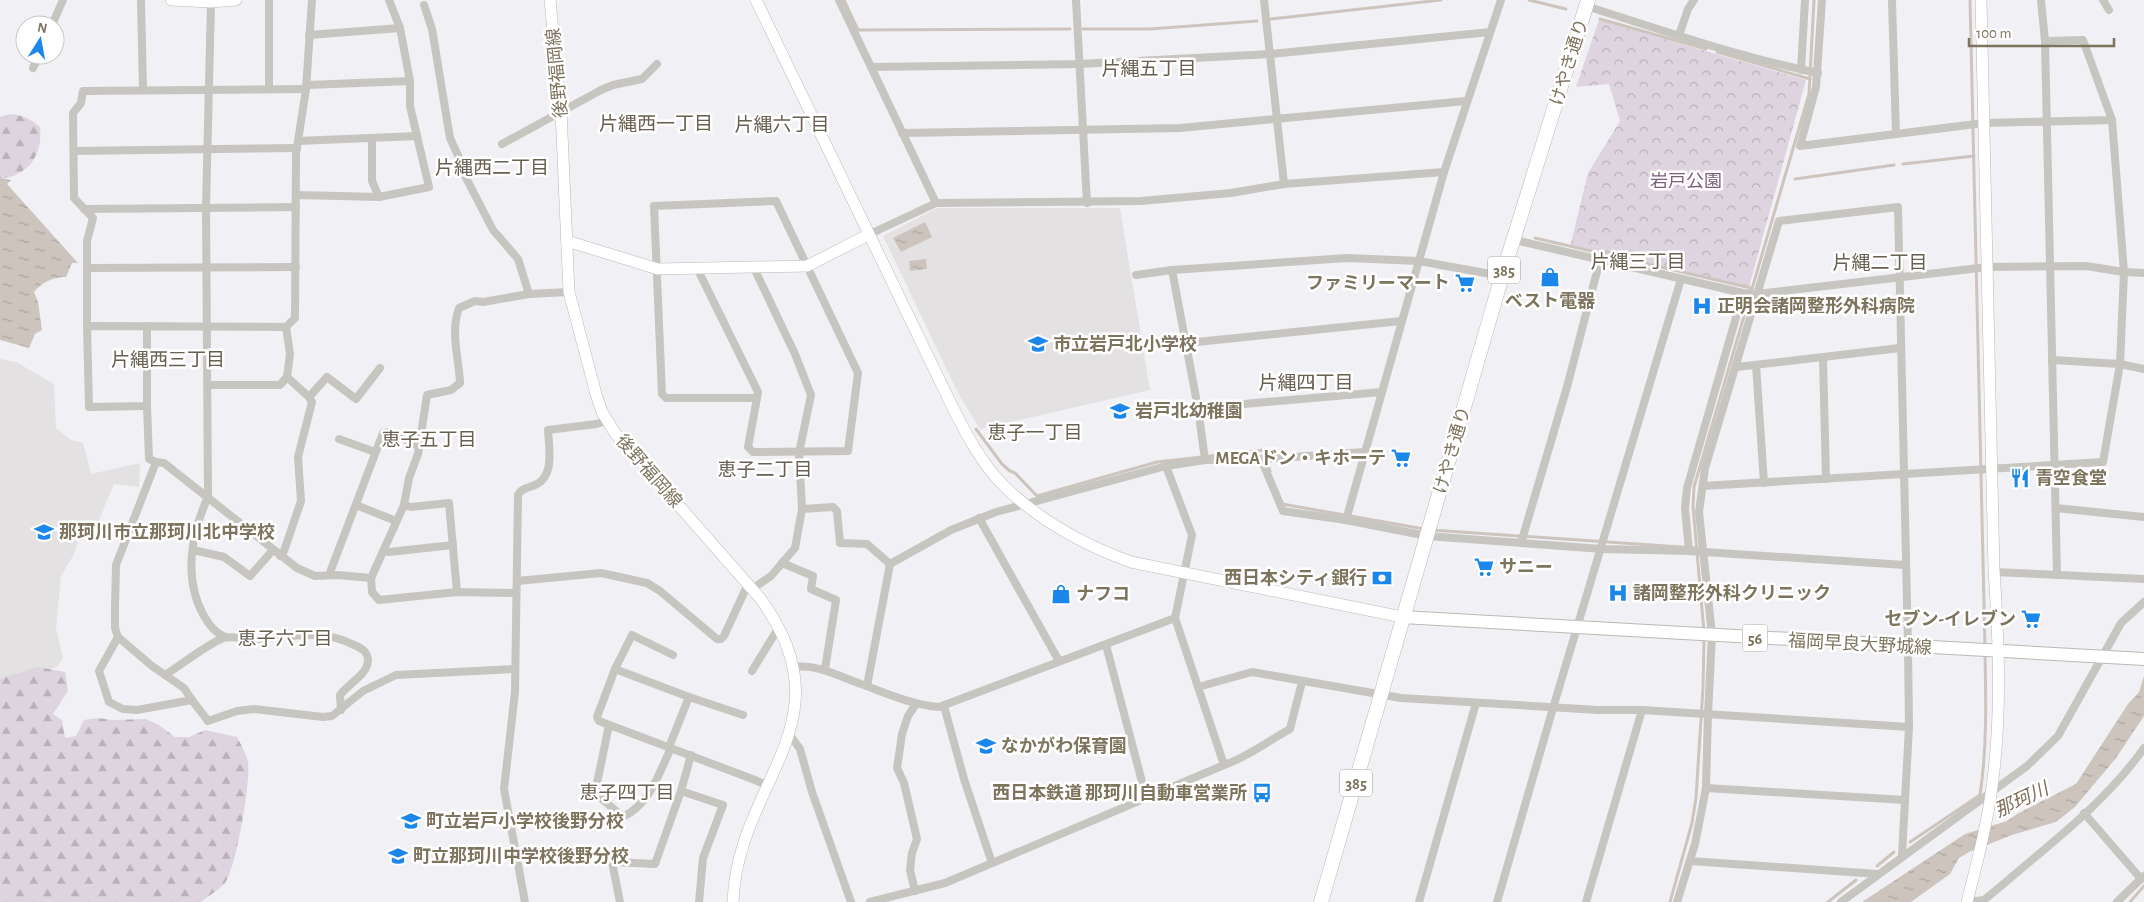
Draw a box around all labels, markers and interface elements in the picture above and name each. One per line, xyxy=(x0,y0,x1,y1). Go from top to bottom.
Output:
north arrow xyxy=(15,15,65,65)
scale bar xyxy=(1969,15,2114,47)
street label: けやき通り xyxy=(1547,16,1592,108)
text: N xyxy=(36,20,48,36)
text: 100 m xyxy=(1976,26,2011,41)
street label: 後野福岡線 xyxy=(543,27,571,119)
district label: 片縄五丁目 xyxy=(1101,59,1197,79)
district label: 片縄西一丁目 xyxy=(599,114,713,134)
district label: 片縄六丁目 xyxy=(734,114,830,135)
district label: 片縄西二丁目 xyxy=(435,158,549,178)
park label: 岩戸公園 xyxy=(1650,172,1722,191)
district label: 片縄三丁目 xyxy=(1590,252,1686,272)
district label: 片縄二丁目 xyxy=(1832,253,1928,273)
road number: 385 xyxy=(1488,256,1520,284)
shop icon: ベスト電器 xyxy=(1539,266,1561,288)
supermarket icon: ファミリーマート xyxy=(1454,272,1476,294)
place label: ファミリーマート xyxy=(1306,274,1450,293)
place label: ベスト電器 xyxy=(1505,292,1595,311)
hospital icon: 正明会諸岡整形外科病院 xyxy=(1691,295,1713,317)
place label: 正明会諸岡整形外科病院 xyxy=(1717,296,1915,316)
school or university icon: 市立岩戸北小学校 xyxy=(1027,333,1049,355)
place label: 市立岩戸北小学校 xyxy=(1053,334,1197,354)
district label: 片縄西三丁目 xyxy=(111,350,225,370)
district label: 片縄四丁目 xyxy=(1258,373,1354,393)
school or university icon: 岩戸北幼稚園 xyxy=(1109,400,1131,422)
place label: 岩戸北幼稚園 xyxy=(1135,401,1243,421)
street label: けやき通り xyxy=(1431,404,1474,496)
district label: 恵子一丁目 xyxy=(987,423,1083,443)
district label: 恵子五丁目 xyxy=(381,430,477,450)
street label: 後野福岡線 xyxy=(612,430,686,512)
supermarket icon: MEGAドン・キホーテ xyxy=(1390,447,1412,469)
place label: MEGAドン・キホーテ xyxy=(1215,449,1386,468)
district label: 恵子二丁目 xyxy=(717,460,813,480)
restaurant icon: 青空食堂 xyxy=(2009,467,2031,489)
place label: 青空食堂 xyxy=(2035,468,2107,488)
school or university icon: 那珂川市立那珂川北中学校 xyxy=(33,521,55,543)
place label: 那珂川市立那珂川北中学校 xyxy=(59,522,275,542)
supermarket icon: サニー xyxy=(1473,556,1495,578)
place label: サニー xyxy=(1499,558,1553,577)
place label: 西日本シティ銀行 xyxy=(1224,567,1367,588)
bank icon: 西日本シティ銀行 xyxy=(1371,567,1393,589)
hospital icon: 諸岡整形外科クリニック xyxy=(1607,582,1629,604)
shop icon: ナフコ xyxy=(1050,583,1072,605)
place label: 諸岡整形外科クリニック xyxy=(1633,583,1831,603)
place label: ナフコ xyxy=(1076,585,1130,604)
supermarket icon: セブン-イレブン xyxy=(2020,608,2042,630)
place label: セブン-イレブン xyxy=(1885,609,2016,629)
road number: 56 xyxy=(1742,624,1768,651)
district label: 恵子六丁目 xyxy=(237,628,333,649)
street label: 福岡早良大野城線 xyxy=(1788,630,1932,658)
school or university icon: なかがわ保育園 xyxy=(975,735,997,757)
place label: なかがわ保育園 xyxy=(1001,736,1127,756)
road number: 385 xyxy=(1340,770,1372,796)
water label: 那珂川 xyxy=(1992,779,2053,821)
bus stop icon: 西日本鉄道 那珂川自動車営業所 xyxy=(1251,782,1273,804)
district label: 恵子四丁目 xyxy=(579,783,675,803)
place label: 西日本鉄道 那珂川自動車営業所 xyxy=(992,783,1247,803)
school or university icon: 町立岩戸小学校後野分校 xyxy=(400,810,422,832)
place label: 町立岩戸小学校後野分校 xyxy=(426,811,624,831)
school or university icon: 町立那珂川中学校後野分校 xyxy=(387,845,409,867)
place label: 町立那珂川中学校後野分校 xyxy=(413,846,629,866)

